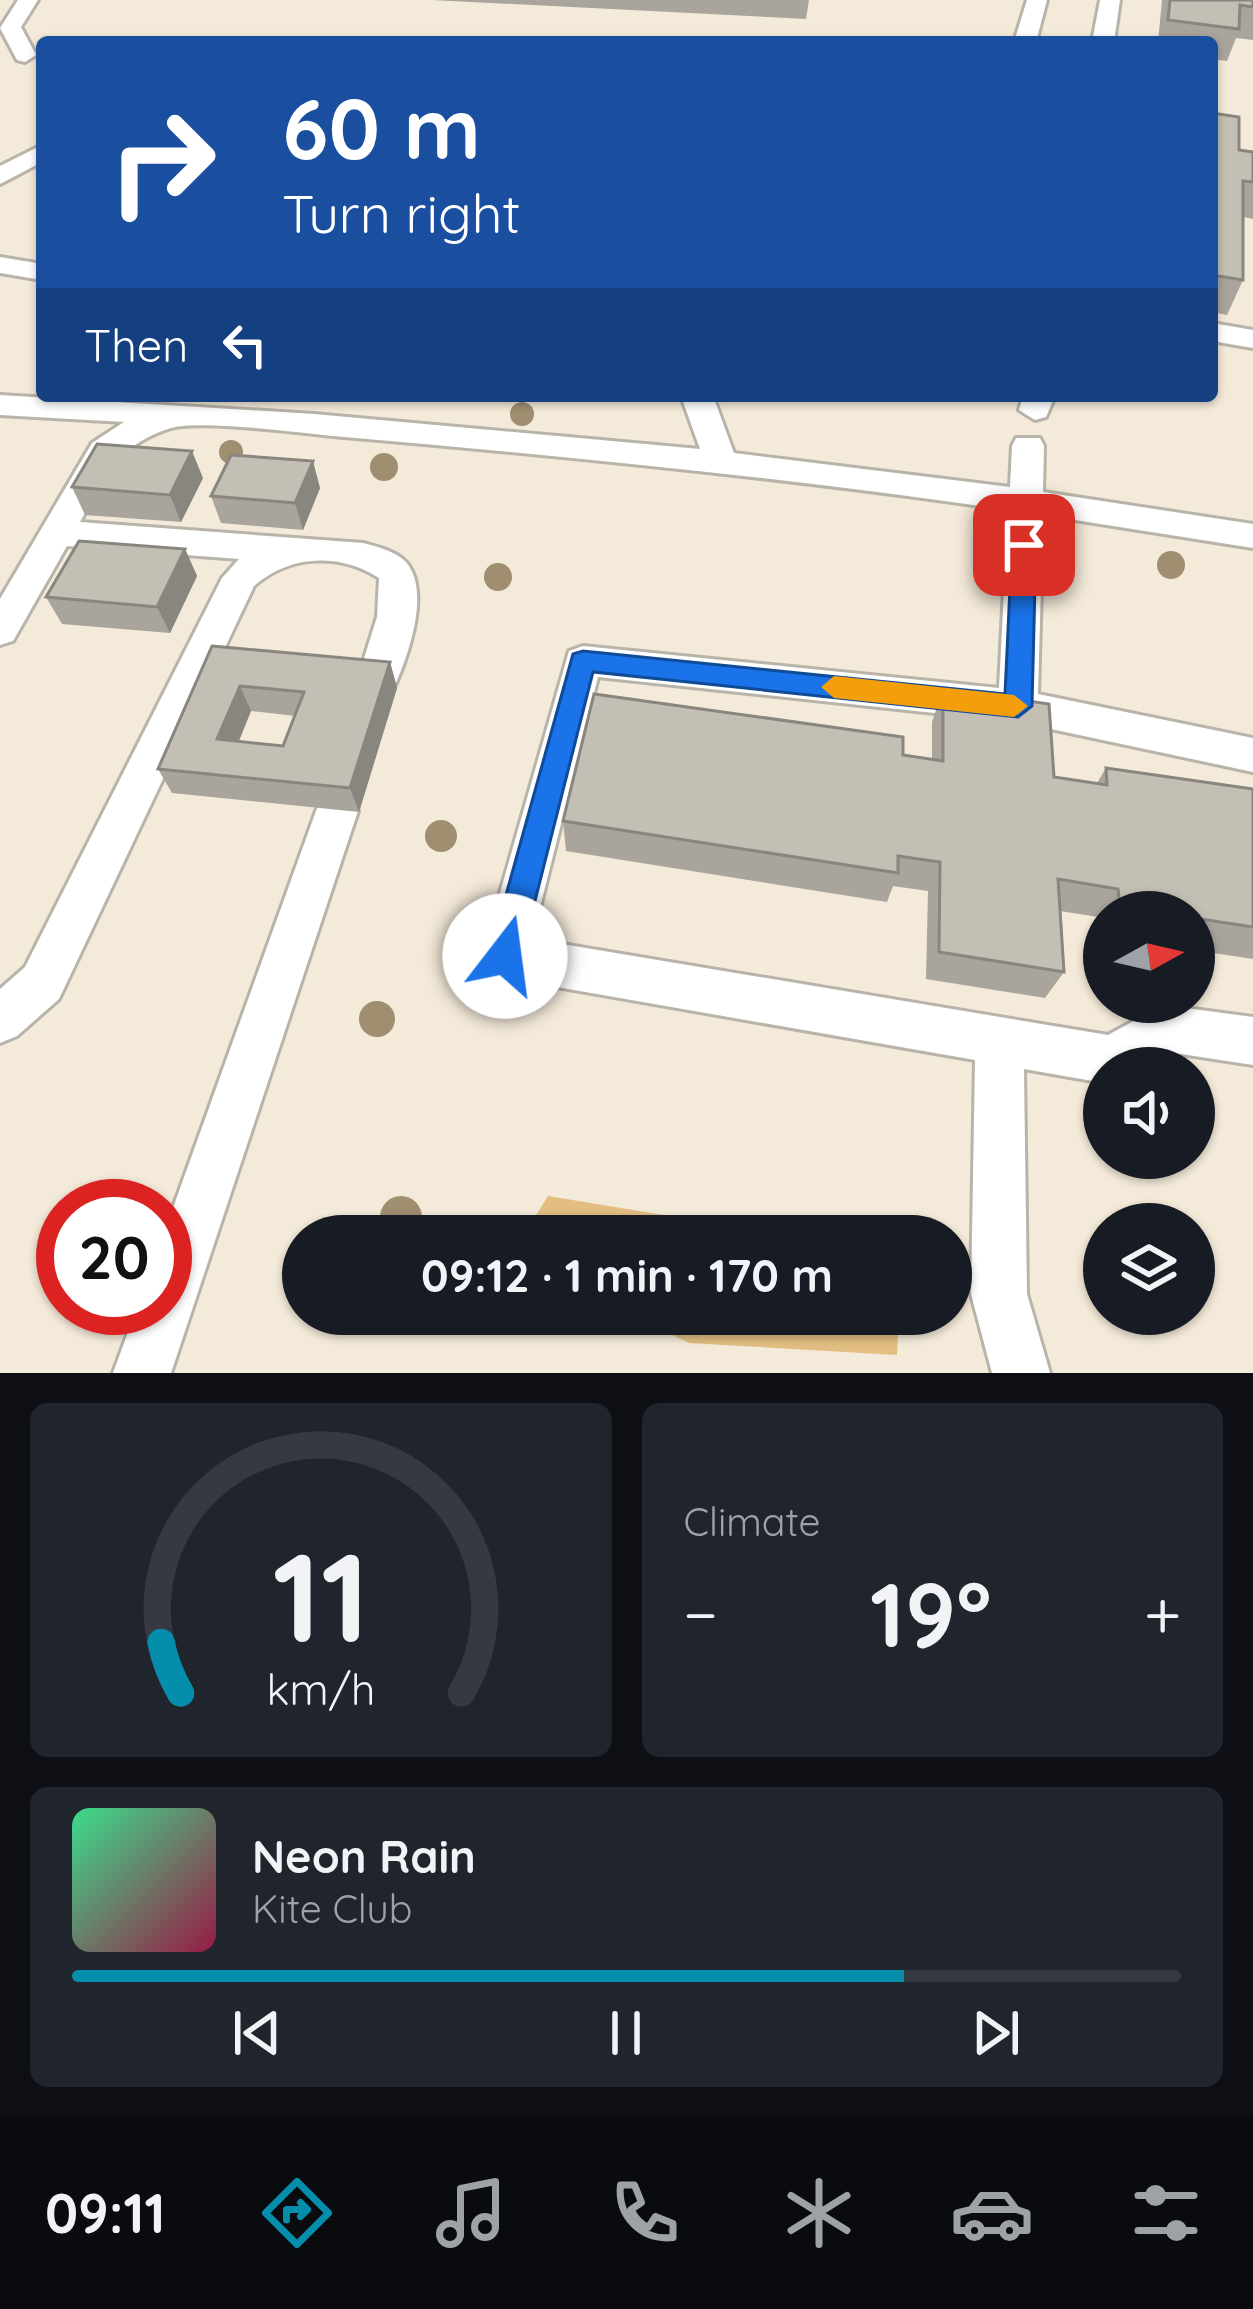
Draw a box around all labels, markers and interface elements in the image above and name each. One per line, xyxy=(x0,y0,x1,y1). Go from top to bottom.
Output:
text: 60 m xyxy=(282,75,481,180)
icon: right xyxy=(84,84,240,240)
text: Turn right xyxy=(282,179,521,247)
icon: left xyxy=(212,312,278,378)
text: Then xyxy=(84,317,188,373)
pin xyxy=(973,494,1075,596)
icon: arrive xyxy=(991,512,1057,578)
north arrow xyxy=(1083,891,1215,1023)
map controls xyxy=(1083,891,1215,1335)
position arrow xyxy=(442,893,568,1019)
button: sound xyxy=(1083,1047,1215,1179)
speed limit sign: 20 xyxy=(36,1179,192,1335)
button: layers xyxy=(1083,1203,1215,1335)
text: 09:12 · 1 min · 170 m xyxy=(421,1247,833,1303)
text: Climate xyxy=(684,1497,821,1546)
text: 11 xyxy=(272,1517,369,1673)
text: 19° xyxy=(870,1557,992,1670)
text: − xyxy=(684,1572,718,1655)
text: + xyxy=(1144,1572,1181,1655)
text: km/h xyxy=(266,1662,375,1716)
text: Neon Rain xyxy=(252,1828,476,1884)
text: Kite Club xyxy=(252,1884,412,1933)
icon: previous xyxy=(224,2000,290,2066)
icon: pause xyxy=(593,2000,659,2066)
icon: next xyxy=(963,2000,1029,2066)
icon: directions xyxy=(255,2171,339,2255)
icon: music xyxy=(429,2171,513,2255)
icon: phone xyxy=(603,2171,687,2255)
icon: climate xyxy=(777,2171,861,2255)
icon: car xyxy=(950,2171,1034,2255)
icon: filters xyxy=(1124,2171,1208,2255)
text: 09:11 xyxy=(45,2179,165,2247)

